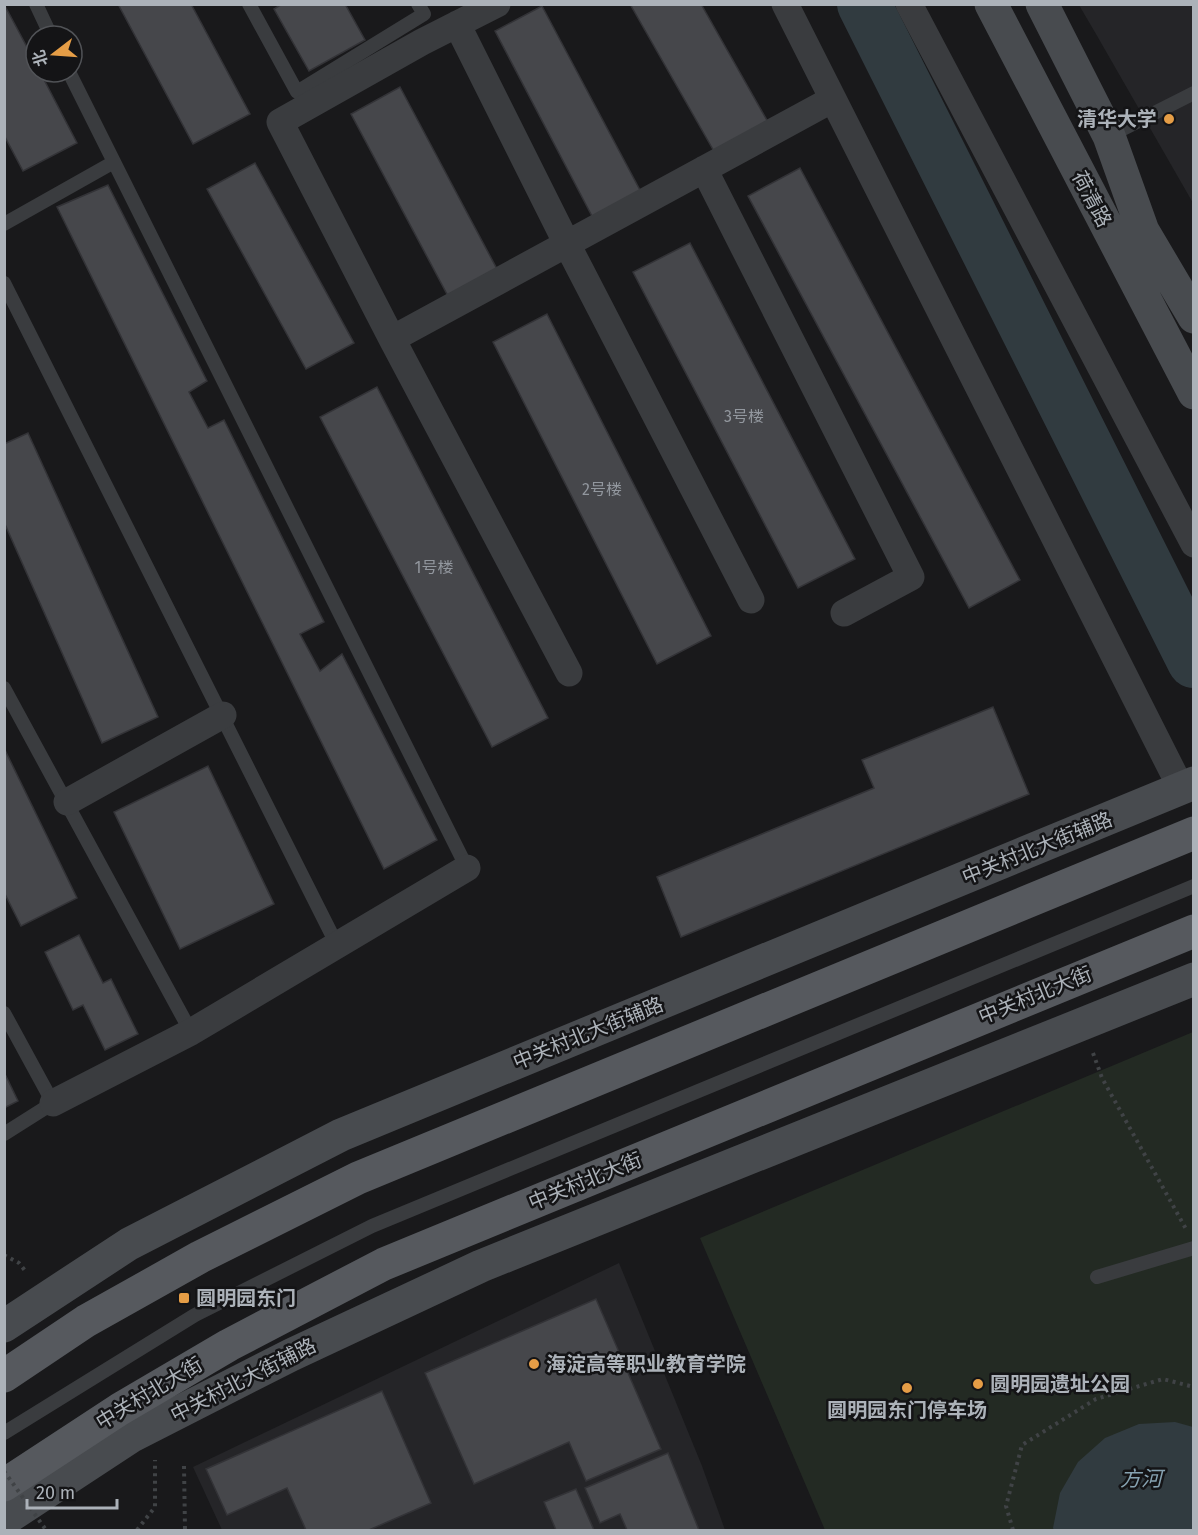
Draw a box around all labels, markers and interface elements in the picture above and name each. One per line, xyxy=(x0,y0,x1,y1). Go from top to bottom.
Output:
north arrow xyxy=(24,24,84,84)
text: 北 xyxy=(29,48,52,69)
place label: 清华大学 xyxy=(1077,107,1157,131)
marker: 清华大学 xyxy=(1162,112,1176,126)
street label: 荷清路 xyxy=(1067,167,1117,231)
house number: 3号楼 xyxy=(724,407,764,426)
house number: 2号楼 xyxy=(582,480,622,499)
house number: 1号楼 xyxy=(415,558,453,577)
street label: 中关村北大街辅路 xyxy=(958,807,1116,889)
street label: 中关村北大街 xyxy=(975,961,1095,1029)
street label: 中关村北大街辅路 xyxy=(509,992,667,1074)
street label: 中关村北大街 xyxy=(525,1147,645,1215)
place label: 圆明园东门 xyxy=(196,1286,296,1310)
marker: 圆明园东门 xyxy=(177,1291,191,1305)
street label: 中关村北大街辅路 xyxy=(166,1333,320,1427)
street label: 中关村北大街 xyxy=(91,1352,207,1434)
place label: 海淀高等职业教育学院 xyxy=(546,1352,746,1376)
marker: 海淀高等职业教育学院 xyxy=(527,1357,541,1371)
place label: 圆明园遗址公园 xyxy=(990,1372,1130,1396)
marker: 圆明园遗址公园 xyxy=(971,1377,985,1391)
marker: 圆明园东门停车场 xyxy=(900,1381,914,1395)
place label: 圆明园东门停车场 xyxy=(827,1398,987,1422)
water label: 方河 xyxy=(1120,1466,1166,1492)
scale bar xyxy=(27,1472,117,1510)
text: 20 m xyxy=(36,1482,75,1504)

